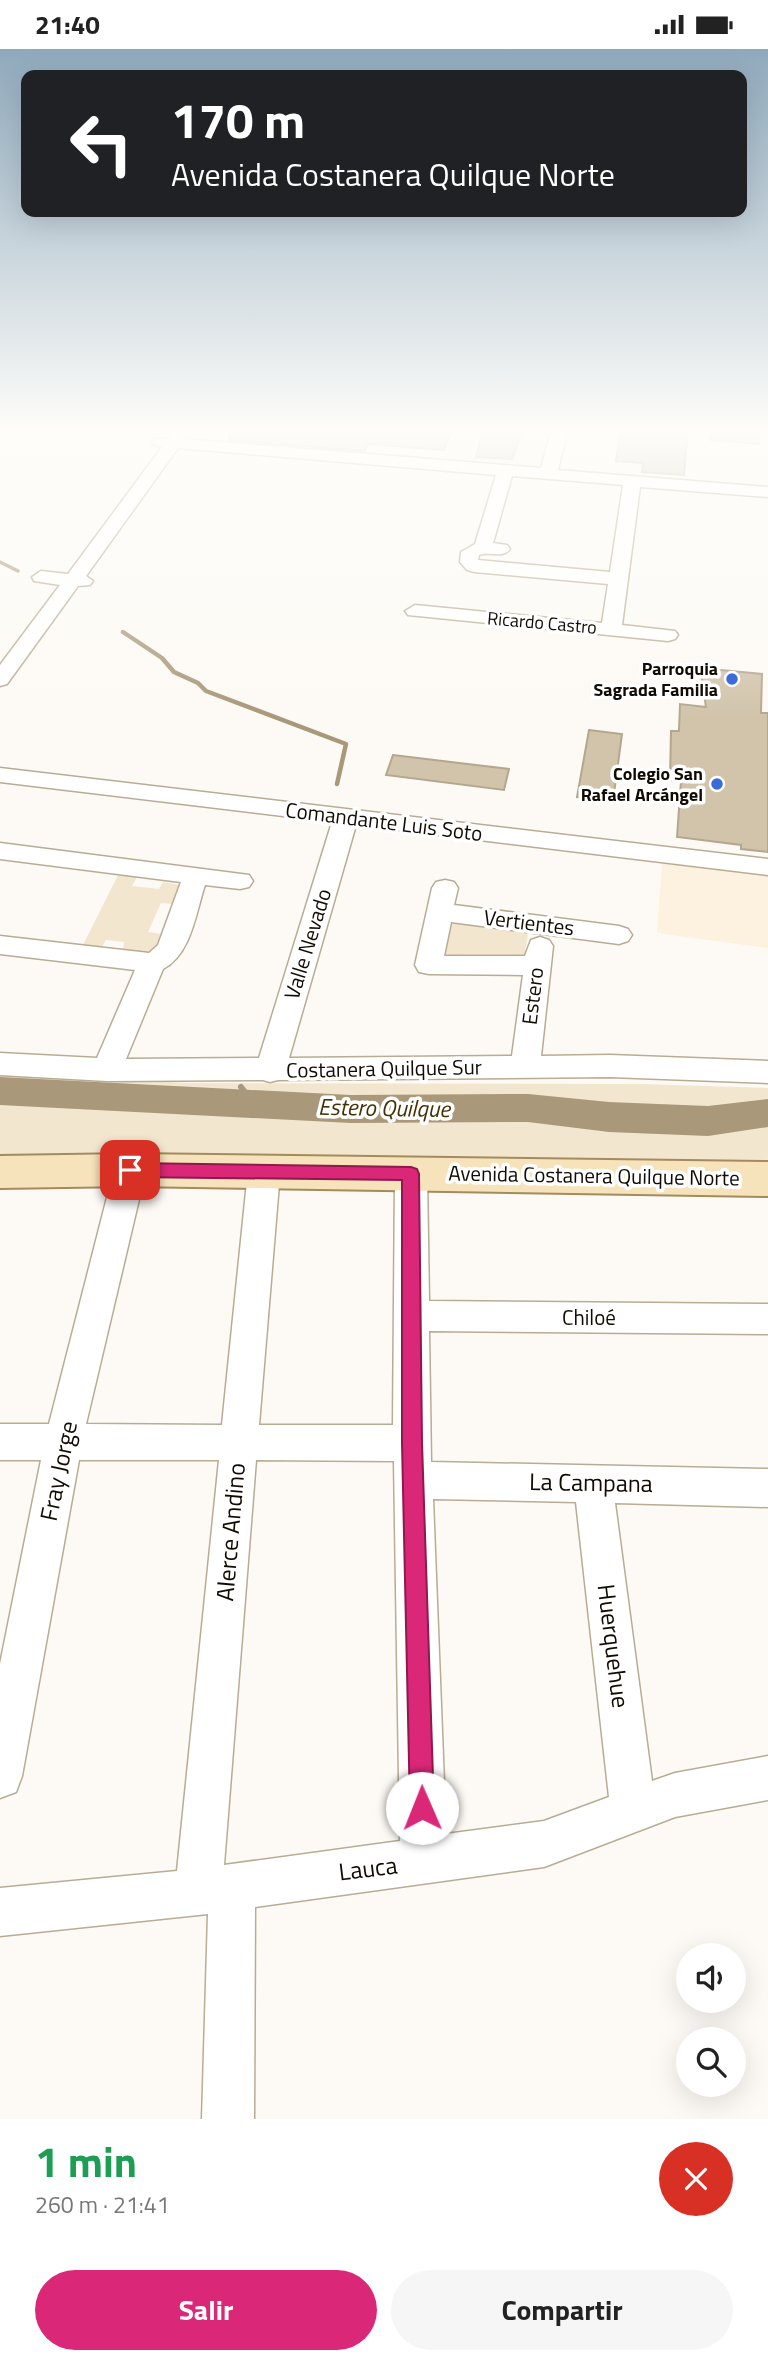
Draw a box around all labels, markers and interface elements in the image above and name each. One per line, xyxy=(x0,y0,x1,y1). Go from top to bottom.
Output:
text: 21:40 xyxy=(35,5,100,44)
text: 170 m xyxy=(171,82,305,157)
icon: left xyxy=(56,98,147,189)
text: Avenida Costanera Quilque Norte xyxy=(171,150,615,198)
street label: Ricardo Castro xyxy=(486,604,598,641)
place label: Parroquia Sagrada Familia xyxy=(594,655,718,703)
marker: Parroquia Sagrada Familia xyxy=(724,671,740,687)
place label: Colegio San Rafael Arcángel xyxy=(581,760,703,808)
marker: Colegio San Rafael Arcángel xyxy=(709,776,725,792)
street label: Comandante Luis Soto xyxy=(284,793,484,849)
street label: Valle Nevado xyxy=(275,884,339,1003)
street label: Vertientes xyxy=(482,901,576,943)
street label: Estero xyxy=(513,965,551,1026)
street label: Costanera Quilque Sur xyxy=(286,1050,482,1086)
water label: Estero Quilque xyxy=(318,1089,452,1126)
pin xyxy=(100,1140,160,1200)
icon: arrive xyxy=(111,1151,149,1189)
street label: Avenida Costanera Quilque Norte xyxy=(448,1156,740,1194)
street label: Chiloé xyxy=(562,1301,616,1333)
street label: Fray Jorge xyxy=(30,1418,86,1524)
street label: Alerce Andino xyxy=(206,1461,254,1602)
street label: La Campana xyxy=(529,1463,653,1501)
street label: Huerquehue xyxy=(589,1582,639,1710)
position arrow xyxy=(385,1771,459,1845)
street label: Lauca xyxy=(337,1847,399,1889)
map controls xyxy=(676,1943,746,2097)
button: sound xyxy=(676,1943,746,2013)
button: search xyxy=(676,2027,746,2097)
text: 1 min xyxy=(35,2129,137,2193)
button: close xyxy=(659,2142,733,2216)
text: 260 m · 21:41 xyxy=(35,2187,170,2222)
button: Salir xyxy=(35,2270,377,2350)
button: Compartir xyxy=(391,2270,733,2350)

